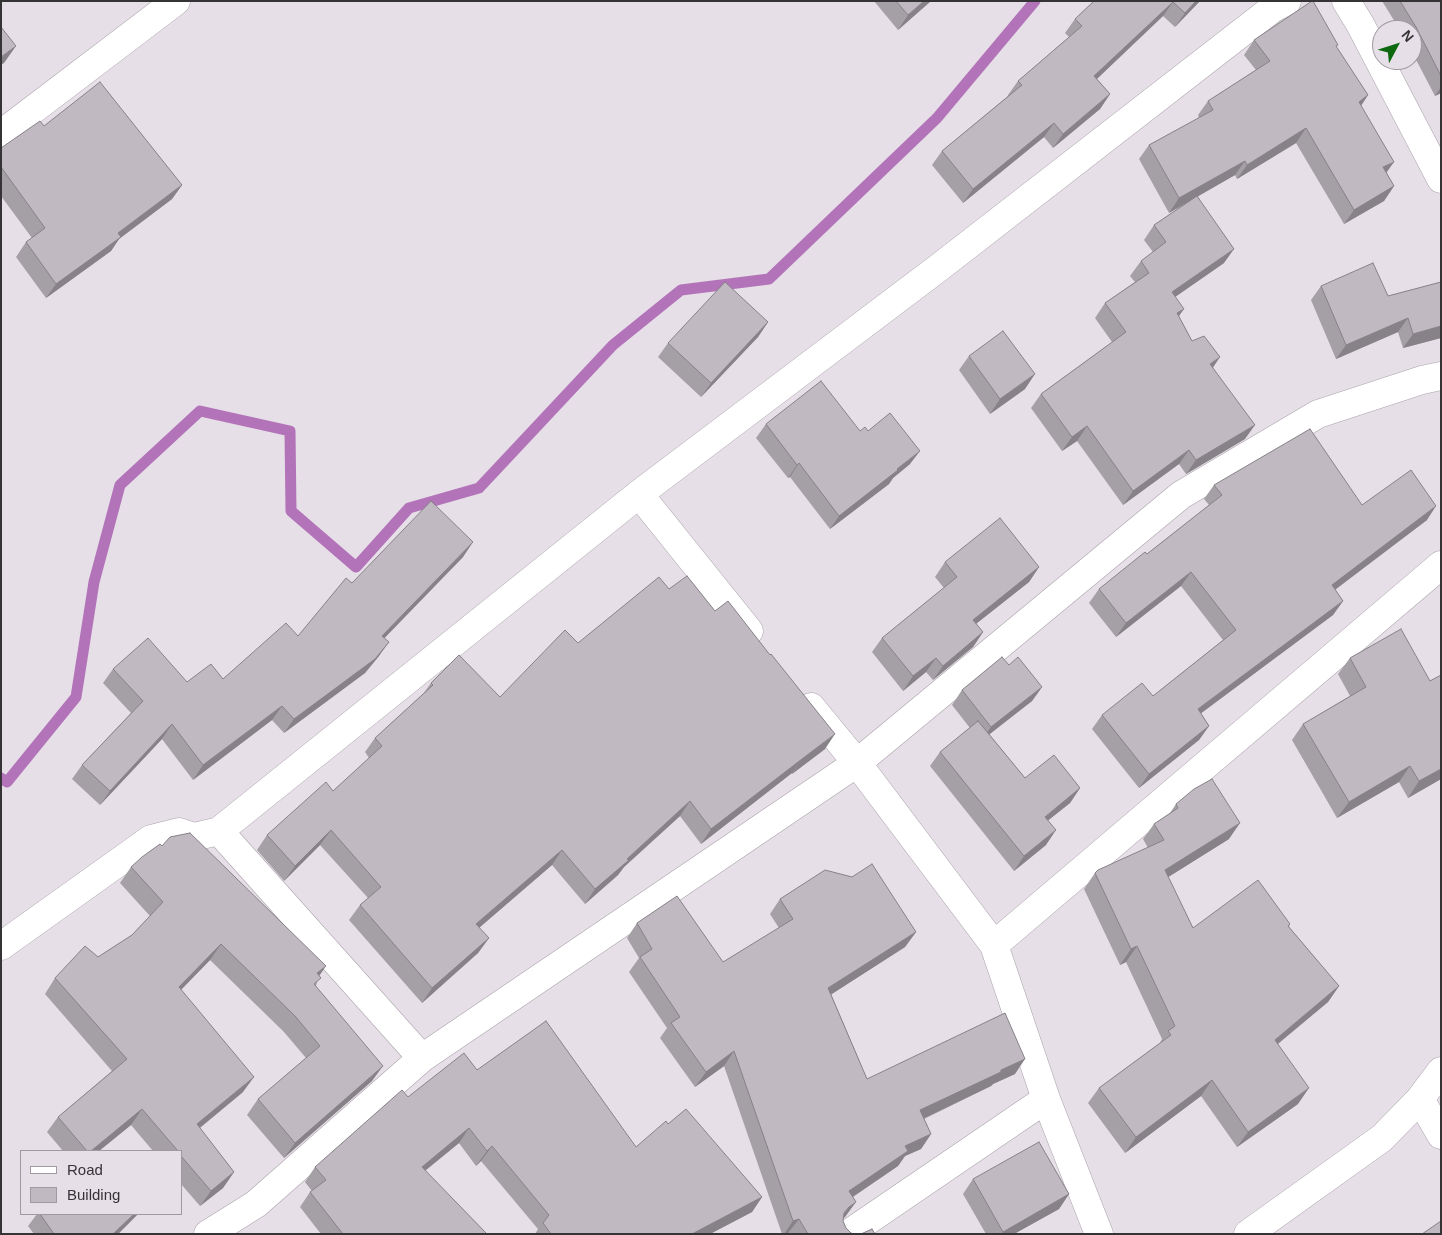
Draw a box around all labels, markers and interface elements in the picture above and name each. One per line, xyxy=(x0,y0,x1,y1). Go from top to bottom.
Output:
north arrow xyxy=(1372,20,1422,70)
text: N xyxy=(1398,27,1417,45)
legend xyxy=(20,1150,182,1215)
text: Road xyxy=(67,1161,103,1178)
text: Building xyxy=(67,1186,120,1203)

